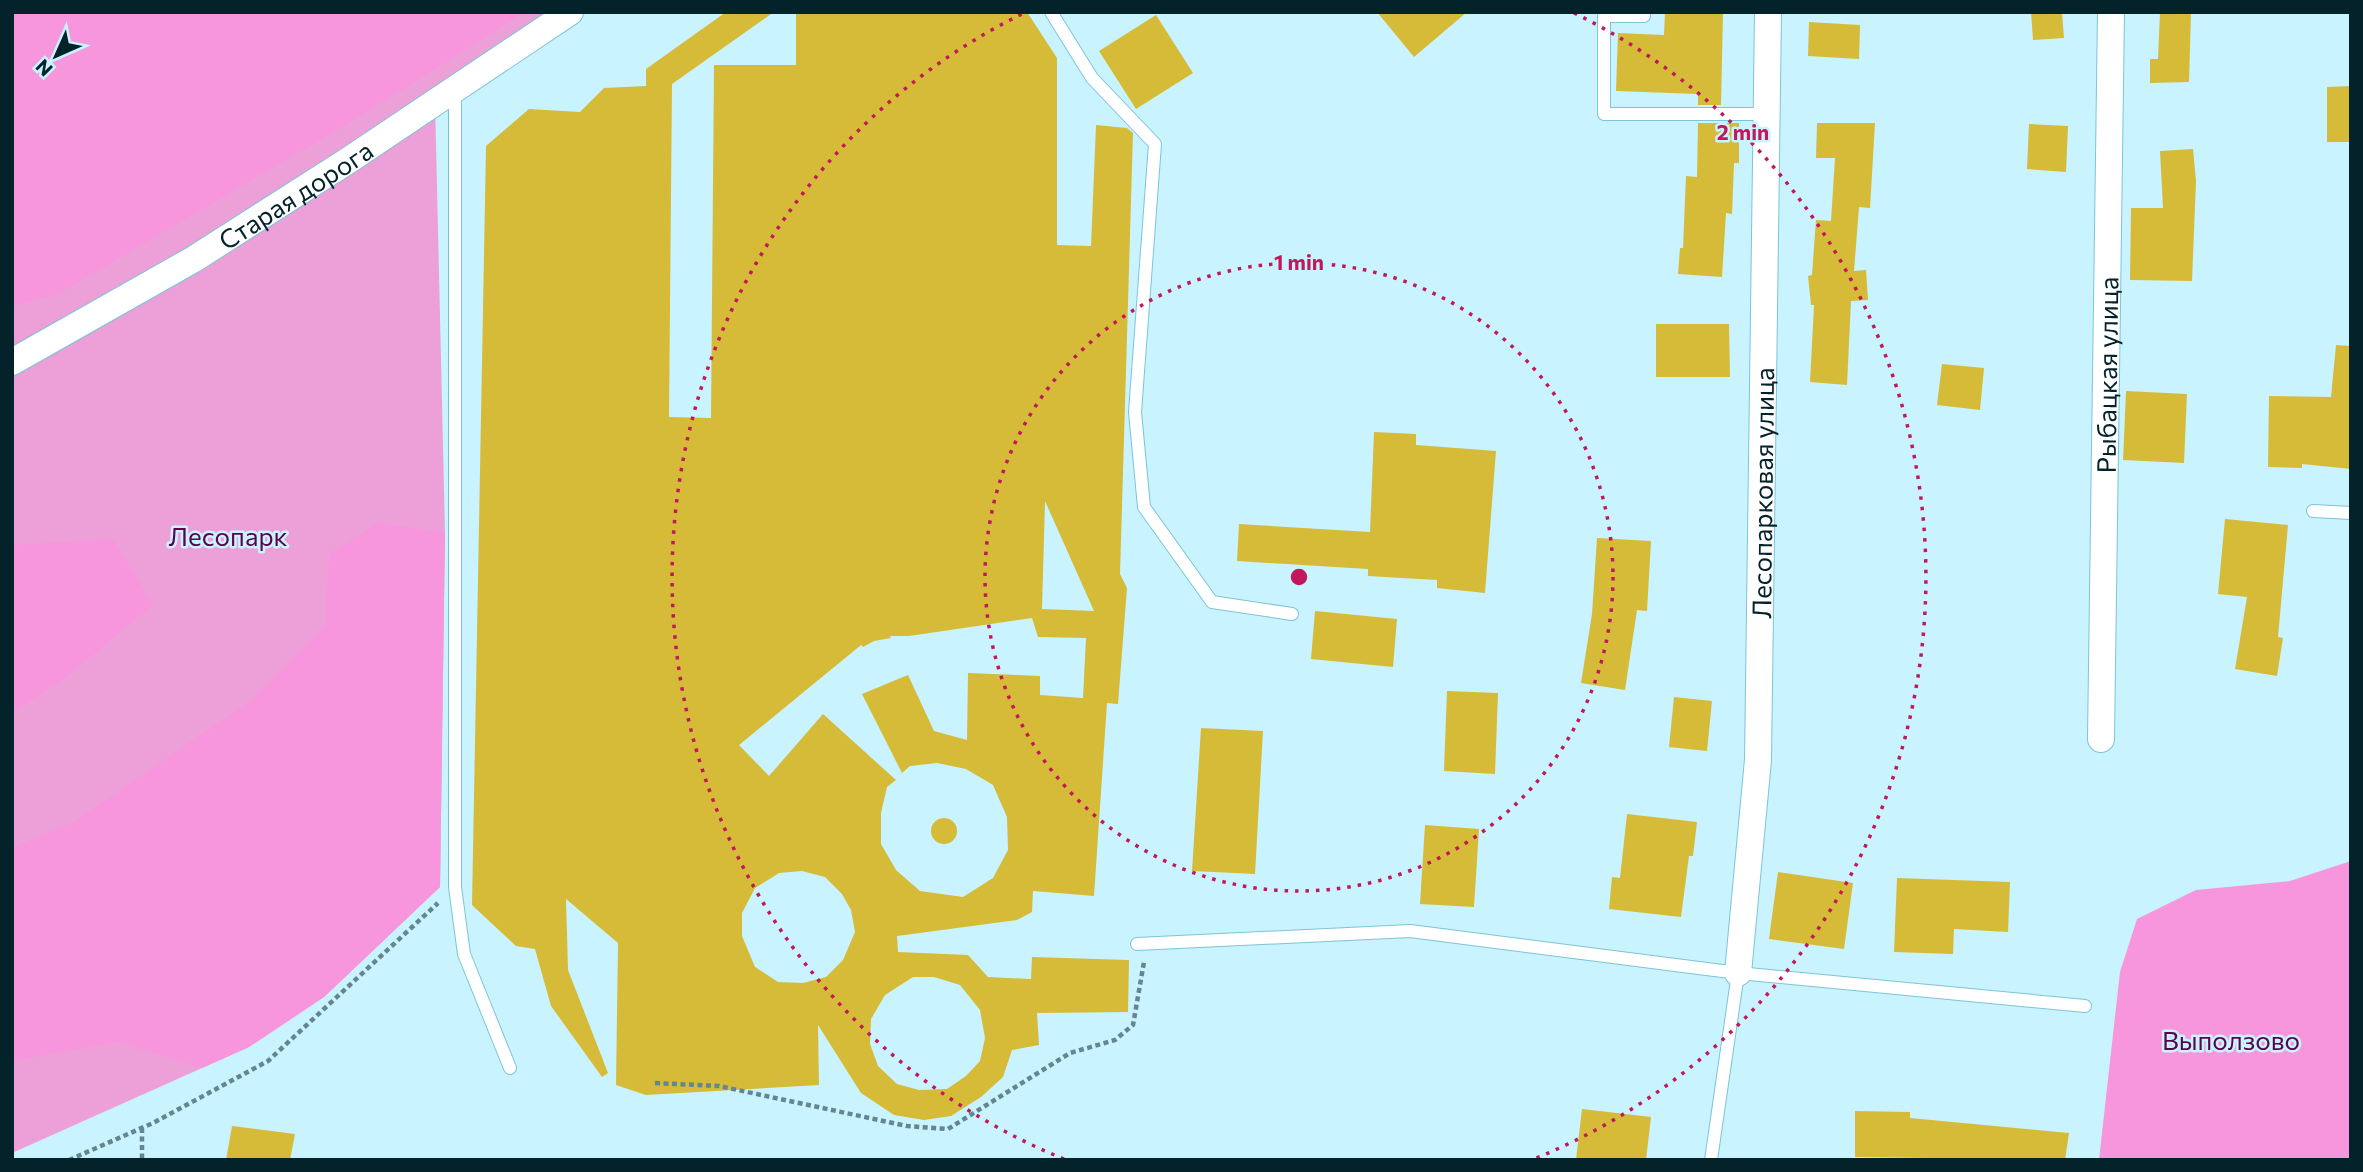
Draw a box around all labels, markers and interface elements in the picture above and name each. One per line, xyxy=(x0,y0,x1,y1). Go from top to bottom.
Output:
north arrow xyxy=(21,21,91,91)
text: N xyxy=(30,55,57,82)
text: 2 min xyxy=(1717,119,1769,144)
street label: Старая дорога xyxy=(212,134,378,255)
text: 1 min xyxy=(1274,249,1324,274)
street label: Рыбацкая улица xyxy=(2089,276,2123,474)
street label: Лесопарковая улица xyxy=(1744,367,1779,619)
park label: Лесопарк xyxy=(168,520,288,551)
centre of rings xyxy=(1287,565,1311,589)
park label: Выползово xyxy=(2162,1024,2300,1055)

